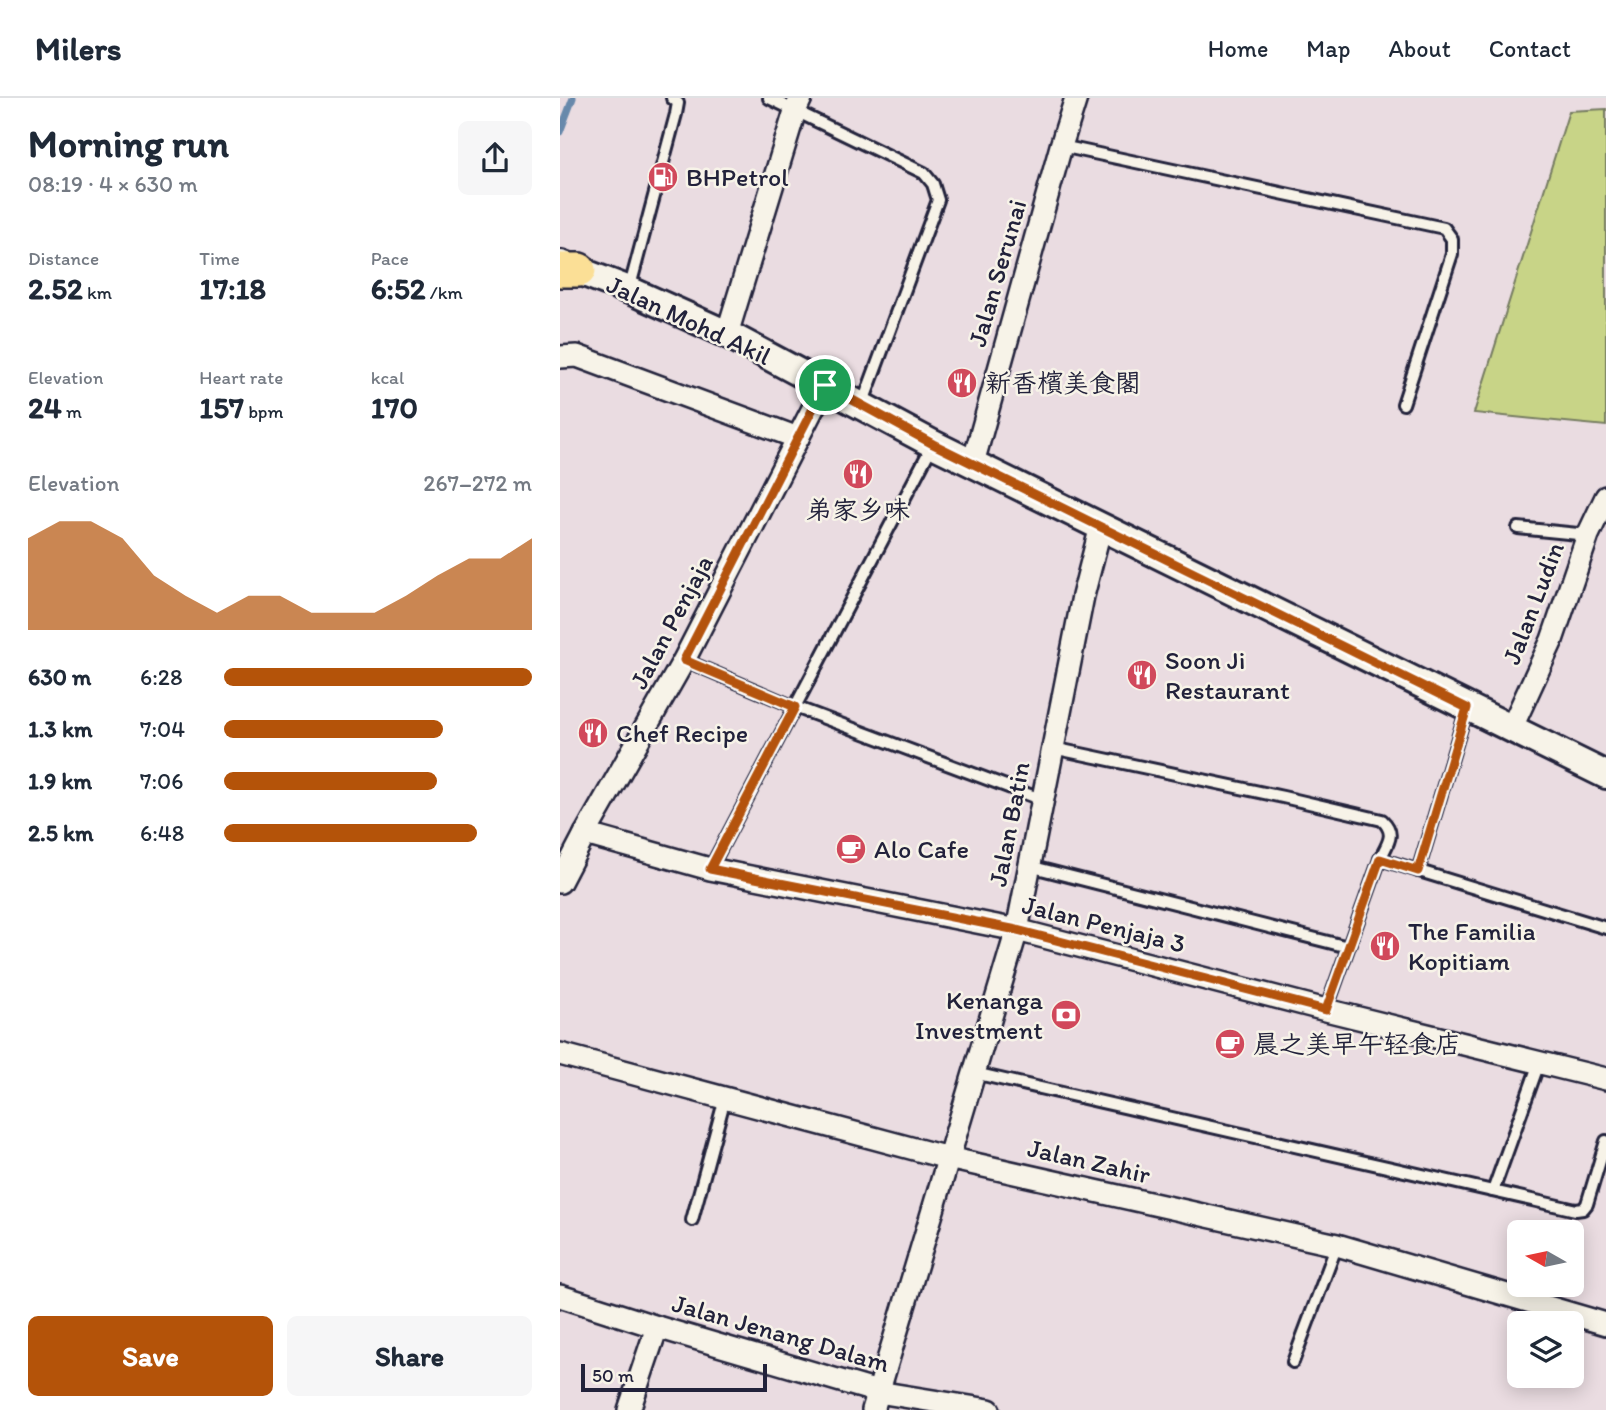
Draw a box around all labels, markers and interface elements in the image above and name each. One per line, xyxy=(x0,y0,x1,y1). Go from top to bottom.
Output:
text: Milers xyxy=(35,29,122,68)
text: Home xyxy=(1208,34,1268,63)
text: Map xyxy=(1306,34,1350,63)
text: About xyxy=(1388,34,1451,63)
text: Contact xyxy=(1489,34,1571,63)
text: Morning run xyxy=(28,121,229,167)
button: share xyxy=(458,121,532,195)
fuel station icon: BHPetrol xyxy=(646,160,680,194)
place label: BHPetrol xyxy=(686,161,789,193)
text: 08:19 · 4 × 630 m xyxy=(28,170,198,198)
street label: Jalan Serunai xyxy=(961,196,1033,350)
text: Distance xyxy=(28,247,99,270)
text: Time xyxy=(199,247,240,270)
text: Pace xyxy=(371,247,409,270)
street label: Jalan Mohd Akil xyxy=(602,268,776,372)
text: 2.52 xyxy=(28,270,83,307)
text: 17:18 xyxy=(199,270,266,307)
text: 6:52 xyxy=(371,270,425,307)
text: km xyxy=(83,281,112,304)
text: /km xyxy=(425,281,463,304)
pin xyxy=(795,355,855,415)
text: Elevation xyxy=(28,366,104,389)
text: Heart rate xyxy=(199,366,283,389)
text: kcal xyxy=(371,366,404,389)
icon: arrive xyxy=(806,366,844,404)
restaurant icon: 新香檳美食閣 xyxy=(945,366,979,400)
place label: 新香檳美食閣 xyxy=(985,367,1141,399)
text: 24 xyxy=(28,389,62,426)
text: 157 xyxy=(199,389,244,426)
text: 170 xyxy=(371,389,418,426)
text: m xyxy=(62,400,82,423)
text: bpm xyxy=(244,400,283,423)
restaurant icon: 弟家乡味 xyxy=(841,457,875,491)
text: Elevation xyxy=(28,469,119,497)
text: 267–272 m xyxy=(423,469,532,497)
place label: 弟家乡味 xyxy=(806,494,910,526)
street label: Jalan Ludin xyxy=(1495,537,1571,669)
street label: Jalan Penjaja xyxy=(622,549,720,694)
place label: Soon Ji Restaurant xyxy=(1165,644,1290,706)
restaurant icon: Soon Ji Restaurant xyxy=(1125,658,1159,692)
text: 630 m xyxy=(28,663,91,691)
text: 6:28 xyxy=(140,663,183,691)
text: 1.3 km xyxy=(28,715,92,743)
text: 7:04 xyxy=(140,715,185,743)
restaurant icon: Chef Recipe xyxy=(576,716,610,750)
place label: Chef Recipe xyxy=(616,717,748,749)
street label: Jalan Batin xyxy=(981,759,1037,889)
text: 1.9 km xyxy=(28,767,92,795)
text: 7:06 xyxy=(140,767,183,795)
text: 2.5 km xyxy=(28,819,93,847)
text: 6:48 xyxy=(140,819,184,847)
cafe icon: Alo Cafe xyxy=(834,832,868,866)
place label: Alo Cafe xyxy=(874,833,969,865)
street label: Jalan Penjaja 3 xyxy=(1019,888,1189,960)
place label: The Familia Kopitiam xyxy=(1408,915,1536,977)
restaurant icon: The Familia Kopitiam xyxy=(1368,929,1402,963)
place label: Kenanga Investment xyxy=(915,984,1043,1046)
bank icon: Kenanga Investment xyxy=(1049,998,1083,1032)
cafe icon: 晨之美早午轻食店 xyxy=(1213,1027,1247,1061)
place label: 晨之美早午轻食店 xyxy=(1253,1028,1461,1060)
street label: Jalan Zahir xyxy=(1025,1131,1154,1191)
north arrow xyxy=(1507,1220,1584,1297)
map controls xyxy=(1507,1220,1584,1388)
street label: Jalan Jenang Dalam xyxy=(669,1287,894,1379)
button: layers xyxy=(1507,1311,1584,1388)
button: Save xyxy=(28,1316,273,1396)
button: Share xyxy=(287,1316,532,1396)
scale bar xyxy=(581,1361,766,1393)
text: 50 m xyxy=(592,1364,634,1387)

